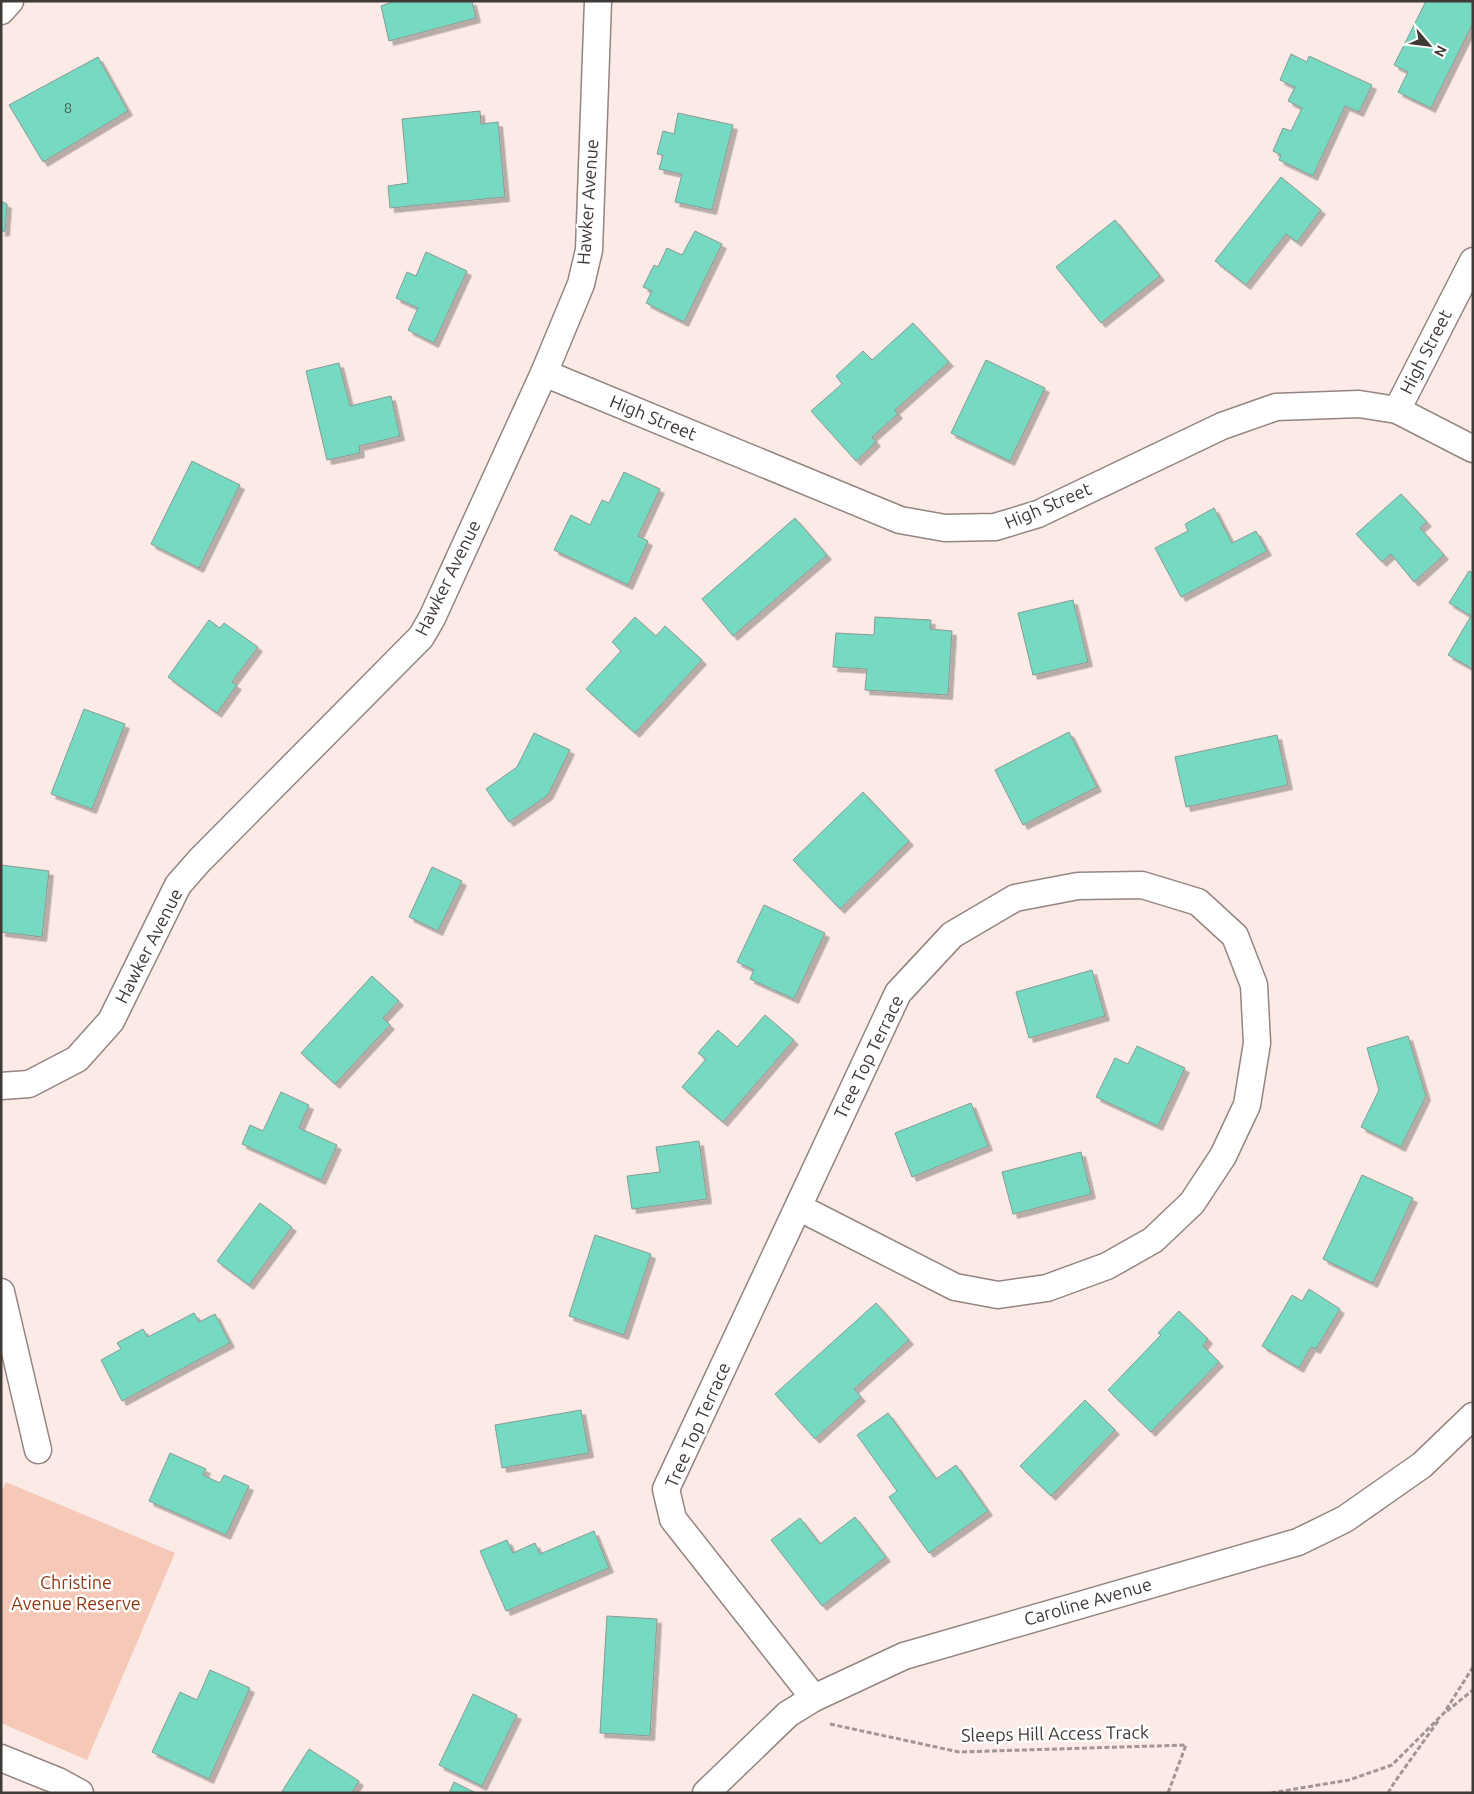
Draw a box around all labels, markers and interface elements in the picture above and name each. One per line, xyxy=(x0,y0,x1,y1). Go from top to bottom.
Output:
north arrow xyxy=(1404,20,1454,70)
text: N xyxy=(1431,43,1450,59)
house number: 8 xyxy=(64,99,72,116)
street label: Hawker Avenue xyxy=(573,138,601,266)
street label: High Street xyxy=(1395,306,1455,397)
street label: High Street xyxy=(607,391,700,444)
street label: High Street xyxy=(1001,478,1094,532)
street label: Hawker Avenue xyxy=(410,517,484,639)
street label: Hawker Avenue xyxy=(111,885,186,1006)
street label: Tree Top Terrace xyxy=(830,992,907,1121)
street label: Tree Top Terrace xyxy=(661,1359,734,1490)
park label: Christine Avenue Reserve xyxy=(11,1572,141,1613)
street label: Caroline Avenue xyxy=(1022,1573,1154,1629)
street label: Sleeps Hill Access Track xyxy=(961,1721,1149,1745)

